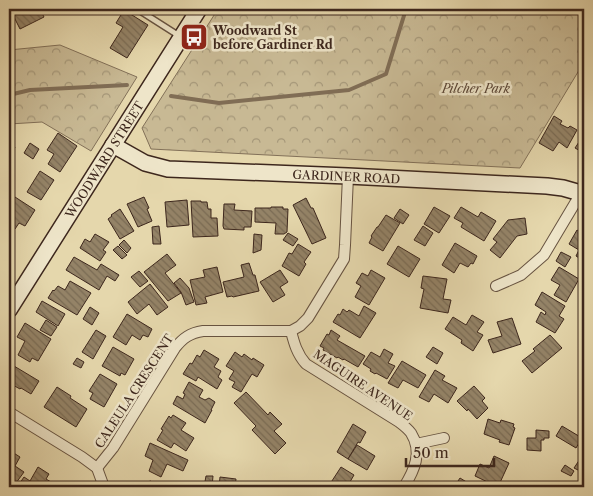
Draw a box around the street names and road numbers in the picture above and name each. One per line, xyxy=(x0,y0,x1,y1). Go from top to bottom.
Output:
street label: WOODWARD STREET xyxy=(61,98,146,222)
street label: GARDINER ROAD xyxy=(292,166,401,186)
street label: CALEULA CRESCENT xyxy=(92,331,176,451)
street label: MAGUIRE AVENUE xyxy=(311,346,415,424)

